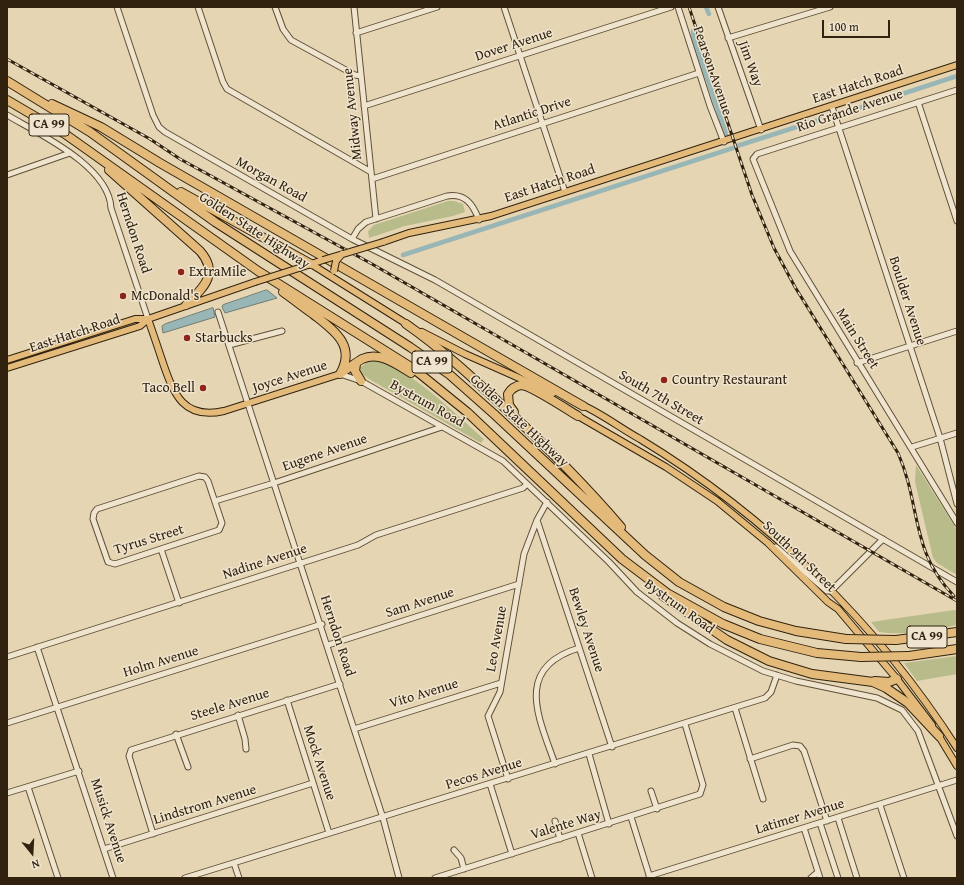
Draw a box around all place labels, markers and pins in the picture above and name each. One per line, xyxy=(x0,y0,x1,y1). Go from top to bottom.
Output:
place label: ExtraMile xyxy=(189,264,246,280)
marker: ExtraMile xyxy=(176,267,186,277)
place label: McDonald's xyxy=(131,288,199,304)
marker: McDonald's xyxy=(118,291,128,301)
place label: Starbucks xyxy=(195,330,253,346)
marker: Starbucks xyxy=(182,333,192,343)
place label: Country Restaurant xyxy=(672,372,787,388)
marker: Country Restaurant xyxy=(659,375,669,385)
place label: Taco Bell xyxy=(142,380,195,396)
marker: Taco Bell xyxy=(198,383,208,393)

